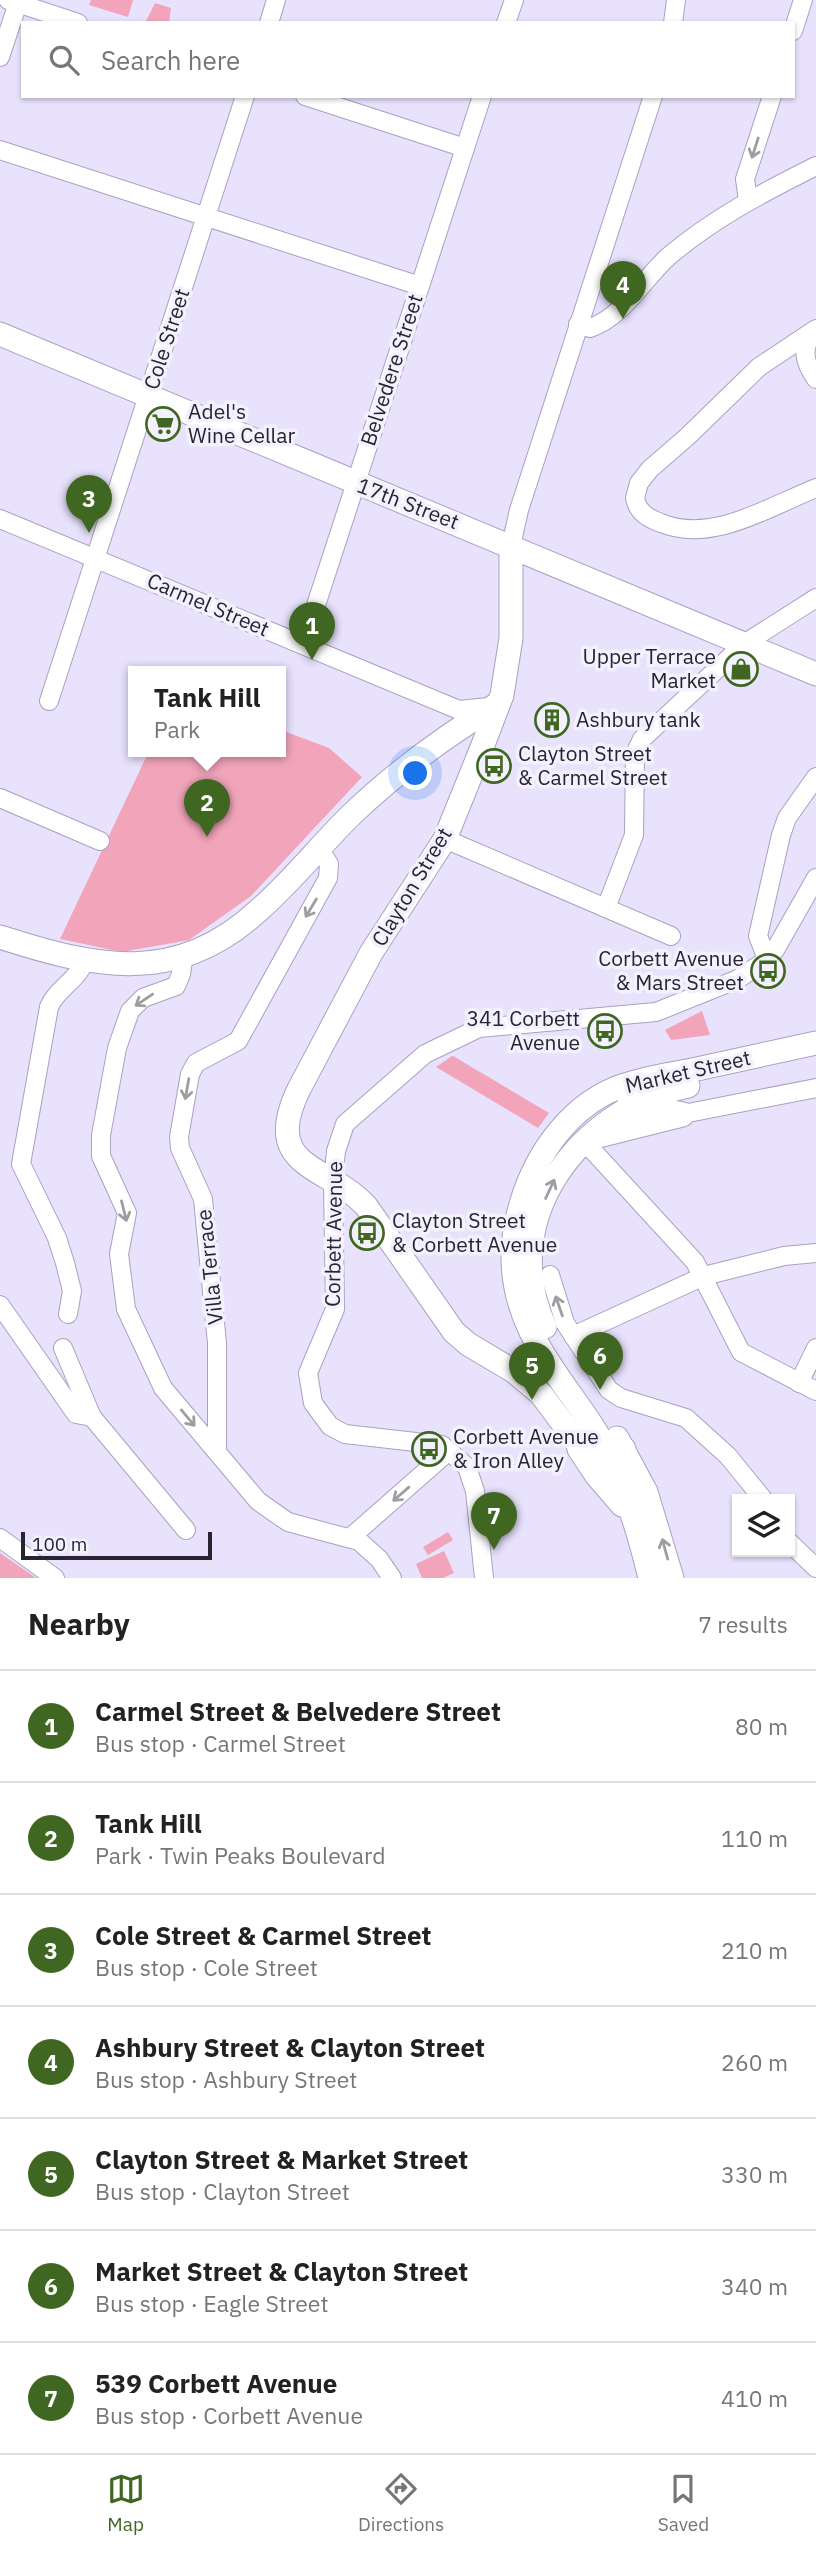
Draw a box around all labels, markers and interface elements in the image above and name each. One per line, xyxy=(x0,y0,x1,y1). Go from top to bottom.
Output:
search box xyxy=(21,21,795,98)
icon: search xyxy=(45,41,83,79)
text: Search here xyxy=(101,43,240,77)
one-way arrow xyxy=(748,137,761,159)
pin: 4 xyxy=(600,261,646,319)
street label: Cole Street xyxy=(137,285,196,393)
street label: Belvedere Street xyxy=(353,290,429,449)
place label: Adel's Wine Cellar xyxy=(188,397,295,449)
supermarket icon: Adel's Wine Cellar xyxy=(144,405,182,443)
street label: 17th Street xyxy=(353,471,463,535)
pin: 3 xyxy=(66,475,112,533)
street label: Carmel Street xyxy=(143,566,274,642)
pin: 1 xyxy=(289,602,335,660)
place label: Upper Terrace Market xyxy=(583,642,716,694)
shop icon: Upper Terrace Market xyxy=(722,650,760,688)
popup xyxy=(128,666,286,757)
text: Tank Hill xyxy=(154,680,260,714)
building icon: Ashbury tank xyxy=(533,701,571,739)
place label: Ashbury tank xyxy=(576,705,701,733)
text: Park xyxy=(154,714,200,744)
place label: Clayton Street & Carmel Street xyxy=(518,739,668,791)
bus stop icon: Clayton Street & Carmel Street xyxy=(475,747,513,785)
your location xyxy=(398,756,432,790)
pin: 2 xyxy=(184,779,230,837)
street label: Clayton Street xyxy=(365,822,458,951)
one-way arrow xyxy=(304,898,318,918)
place label: Corbett Avenue & Mars Street xyxy=(598,944,744,996)
bus stop icon: Corbett Avenue & Mars Street xyxy=(749,952,787,990)
one-way arrow xyxy=(135,993,154,1008)
place label: 341 Corbett Avenue xyxy=(466,1004,580,1056)
bus stop icon: 341 Corbett Avenue xyxy=(586,1012,624,1050)
street label: Market Street xyxy=(622,1043,753,1099)
one-way arrow xyxy=(180,1078,193,1100)
street label: Corbett Avenue xyxy=(318,1161,348,1307)
one-way arrow xyxy=(544,1179,557,1200)
one-way arrow xyxy=(118,1199,131,1221)
place label: Clayton Street & Corbett Avenue xyxy=(392,1206,557,1258)
street label: Villa Terrace xyxy=(189,1208,229,1326)
bus stop icon: Clayton Street & Corbett Avenue xyxy=(348,1214,386,1252)
one-way arrow xyxy=(552,1296,564,1318)
pin: 6 xyxy=(577,1332,623,1390)
pin: 5 xyxy=(509,1342,555,1400)
one-way arrow xyxy=(180,1409,196,1427)
place label: Corbett Avenue & Iron Alley xyxy=(453,1422,599,1474)
bus stop icon: Corbett Avenue & Iron Alley xyxy=(410,1430,448,1468)
one-way arrow xyxy=(392,1486,410,1502)
pin: 7 xyxy=(471,1492,517,1550)
map controls xyxy=(732,1494,795,1557)
button: layers xyxy=(732,1494,795,1557)
scale bar xyxy=(21,1529,212,1561)
text: 100 m xyxy=(32,1532,87,1556)
one-way arrow xyxy=(657,1538,670,1560)
text: Nearby xyxy=(28,1604,130,1643)
text: 7 results xyxy=(698,1609,788,1639)
text: Carmel Street & Belvedere Street xyxy=(95,1694,501,1728)
text: 1 xyxy=(44,1711,58,1741)
text: 80 m xyxy=(735,1711,788,1741)
text: Bus stop · Carmel Street xyxy=(95,1728,346,1758)
text: Tank Hill xyxy=(95,1806,202,1840)
text: 2 xyxy=(44,1823,58,1853)
text: 110 m xyxy=(721,1823,788,1853)
text: Park · Twin Peaks Boulevard xyxy=(95,1840,386,1870)
text: Cole Street & Carmel Street xyxy=(95,1918,432,1952)
text: 3 xyxy=(44,1935,58,1965)
text: 210 m xyxy=(721,1935,788,1965)
text: Bus stop · Cole Street xyxy=(95,1952,318,1982)
text: Ashbury Street & Clayton Street xyxy=(95,2030,485,2064)
text: 4 xyxy=(44,2047,58,2077)
text: 260 m xyxy=(721,2047,788,2077)
text: Bus stop · Ashbury Street xyxy=(95,2064,357,2094)
text: Clayton Street & Market Street xyxy=(95,2142,468,2176)
text: 5 xyxy=(44,2159,58,2189)
text: 330 m xyxy=(721,2159,788,2189)
text: Bus stop · Clayton Street xyxy=(95,2176,350,2206)
text: Market Street & Clayton Street xyxy=(95,2254,468,2288)
text: 6 xyxy=(44,2271,58,2301)
text: 340 m xyxy=(721,2271,788,2301)
text: Bus stop · Eagle Street xyxy=(95,2288,329,2318)
text: 539 Corbett Avenue xyxy=(95,2366,337,2400)
text: 7 xyxy=(44,2383,58,2413)
text: 410 m xyxy=(721,2383,788,2413)
text: Bus stop · Corbett Avenue xyxy=(95,2400,363,2430)
tab: Map xyxy=(107,2470,145,2536)
tab: Directions xyxy=(358,2470,444,2536)
tab: Saved xyxy=(658,2470,709,2536)

